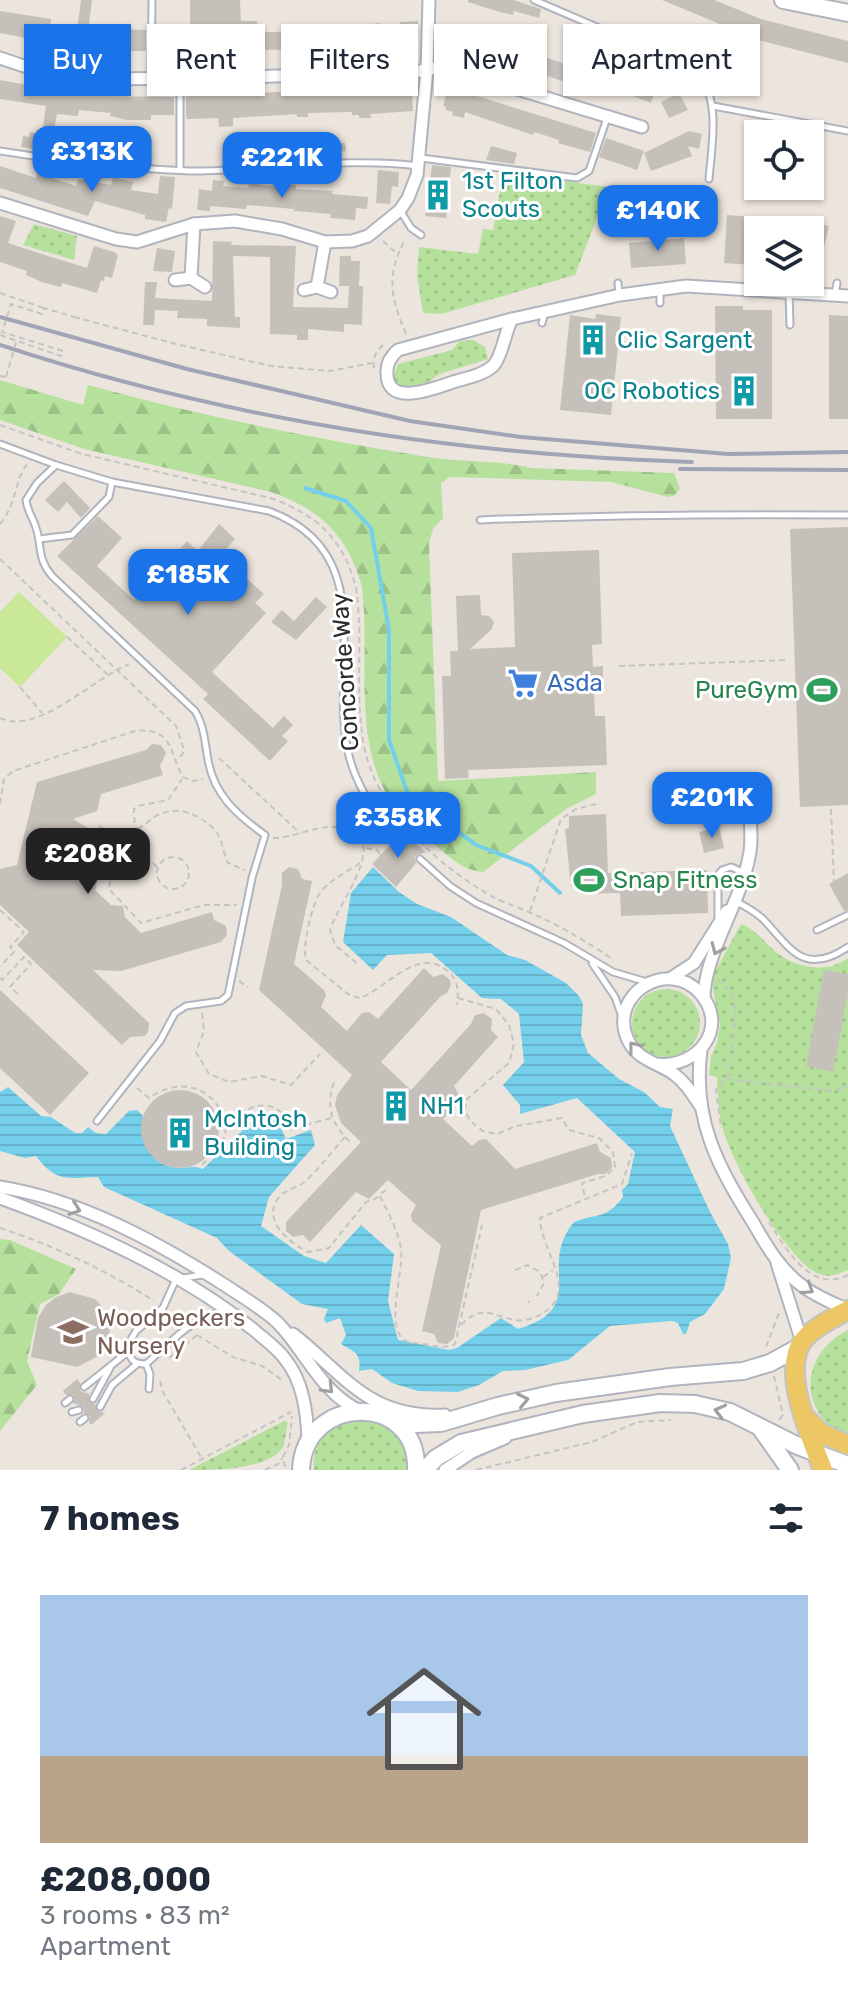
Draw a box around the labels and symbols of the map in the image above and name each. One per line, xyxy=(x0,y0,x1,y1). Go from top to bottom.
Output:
pin: £313K xyxy=(36,126,148,194)
pin: £221K xyxy=(226,132,338,200)
place label: 1st Filton Scouts xyxy=(462,167,563,223)
building icon: 1st Filton Scouts xyxy=(421,178,455,212)
pin: £140K xyxy=(602,185,714,253)
building icon: Clic Sargent xyxy=(576,323,610,357)
place label: Clic Sargent xyxy=(617,326,752,354)
building icon: OC Robotics xyxy=(727,374,761,408)
place label: OC Robotics xyxy=(584,377,720,405)
pin: £185K xyxy=(132,549,244,617)
street label: Concorde Way xyxy=(326,592,364,752)
supermarket icon: Asda xyxy=(506,666,540,700)
place label: Asda xyxy=(547,669,603,697)
sports icon: PureGym xyxy=(805,673,839,707)
place label: PureGym xyxy=(695,676,798,704)
pin: £201K xyxy=(656,772,768,840)
pin: £358K xyxy=(342,792,454,860)
pin: £208K xyxy=(32,828,144,896)
sports icon: Snap Fitness xyxy=(572,863,606,897)
place label: Snap Fitness xyxy=(613,866,758,894)
one-way arrow xyxy=(710,941,726,955)
one-way arrow xyxy=(630,1041,644,1056)
building icon: NH1 xyxy=(379,1089,413,1123)
place label: NH1 xyxy=(420,1092,464,1120)
place label: McIntosh Building xyxy=(204,1105,307,1161)
building icon: McIntosh Building xyxy=(163,1116,197,1150)
one-way arrow xyxy=(67,1199,81,1216)
one-way arrow xyxy=(800,1279,814,1294)
place label: Woodpeckers Nursery xyxy=(97,1304,245,1360)
school or university icon: Woodpeckers Nursery xyxy=(56,1315,90,1349)
one-way arrow xyxy=(319,1378,333,1393)
one-way arrow xyxy=(515,1392,529,1409)
one-way arrow xyxy=(714,1403,728,1420)

